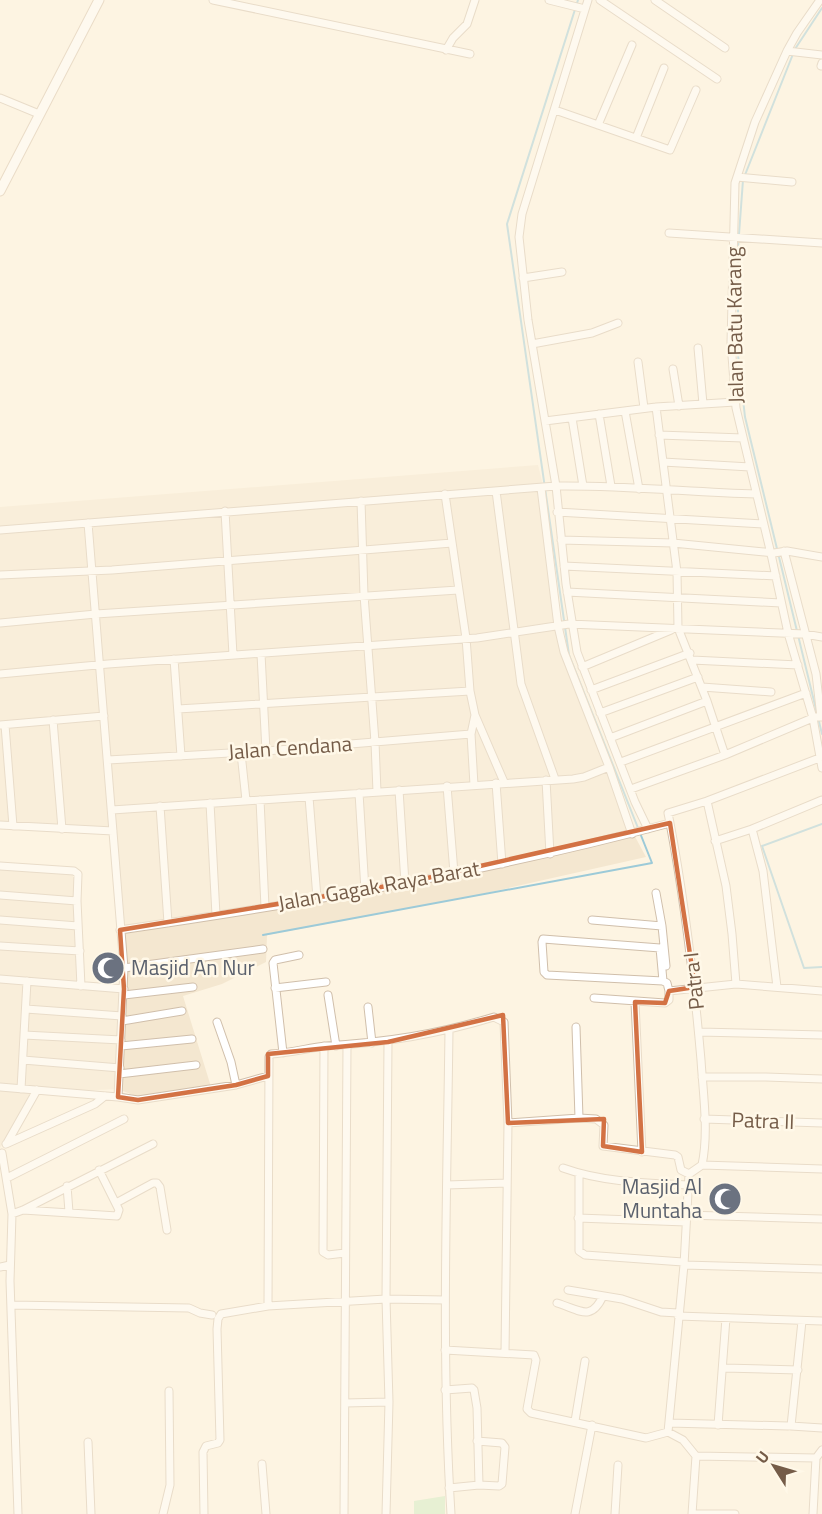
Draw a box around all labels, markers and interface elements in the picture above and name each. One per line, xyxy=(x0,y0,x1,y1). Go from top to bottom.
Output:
street label: Jalan Batu Karang xyxy=(717,246,751,404)
street label: Jalan Cendana xyxy=(227,727,354,767)
street label: Jalan Gagak Raya Barat xyxy=(275,851,483,919)
mosque icon: Masjid An Nur xyxy=(90,950,126,986)
place label: Masjid An Nur xyxy=(131,951,255,983)
street label: Patra I xyxy=(674,951,712,1012)
street label: Patra II xyxy=(731,1103,795,1137)
place label: Masjid Al Muntaha xyxy=(622,1170,702,1226)
mosque icon: Masjid Al Muntaha xyxy=(707,1181,743,1217)
north arrow xyxy=(744,1436,804,1496)
text: U xyxy=(749,1446,775,1468)

